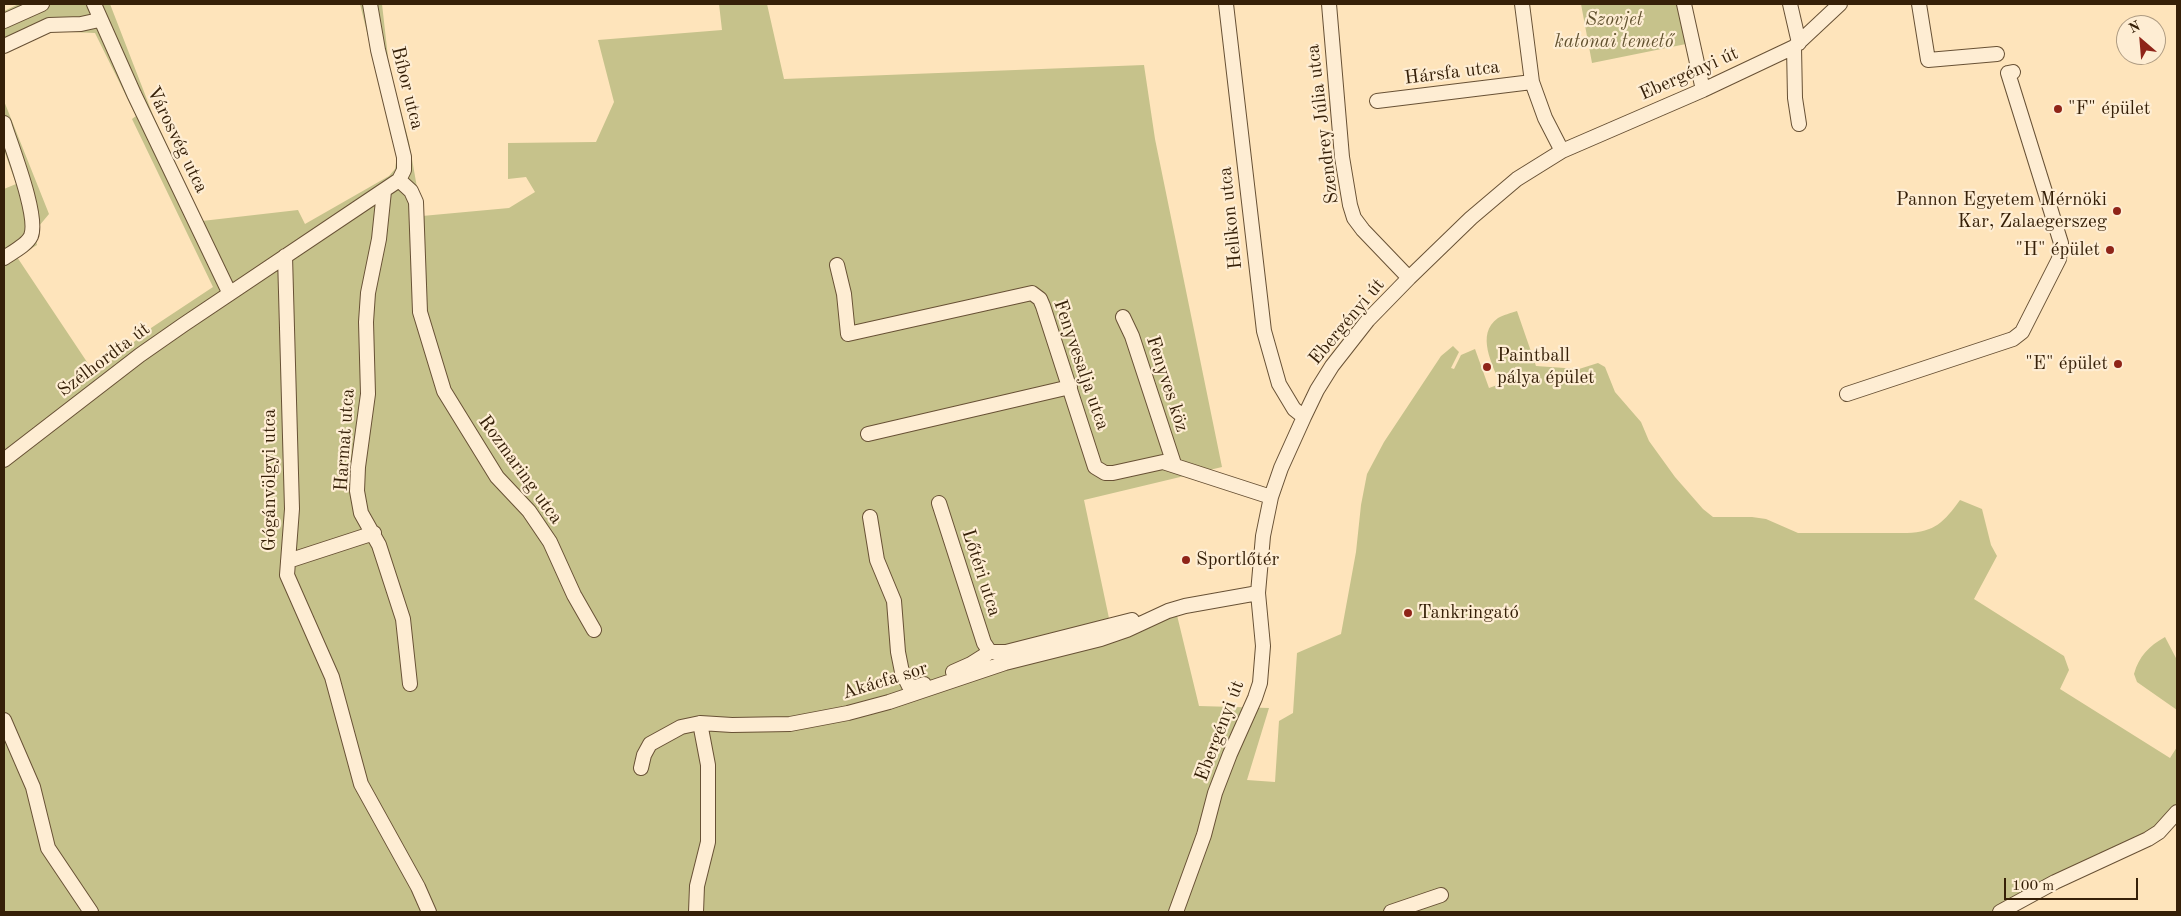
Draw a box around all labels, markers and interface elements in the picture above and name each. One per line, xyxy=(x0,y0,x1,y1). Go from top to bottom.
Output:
park label: Szovjet katonai temető xyxy=(1555,9,1673,53)
north arrow xyxy=(2116,15,2166,65)
text: N xyxy=(2127,19,2143,36)
street label: Ebergényi út xyxy=(1636,42,1742,106)
street label: Szendrey Júlia utca xyxy=(1302,43,1344,205)
street label: Bíbor utca xyxy=(386,44,428,132)
street label: Hársfa utca xyxy=(1403,56,1501,90)
street label: Városvég utca xyxy=(141,83,213,197)
place label: "F" épület xyxy=(2068,98,2150,120)
marker: "F" épület xyxy=(2052,103,2064,115)
street label: Helikon utca xyxy=(1214,165,1248,271)
place label: Pannon Egyetem Mérnöki Kar, Zalaegerszeg xyxy=(1896,189,2107,233)
marker: Pannon Egyetem Mérnöki Kar, Zalaegerszeg xyxy=(2111,205,2123,217)
place label: "H" épület xyxy=(2015,239,2100,261)
marker: "H" épület xyxy=(2104,244,2116,256)
street label: Ebergényi út xyxy=(1304,274,1390,370)
street label: Fenyvesalja utca xyxy=(1048,297,1114,433)
street label: Szélhordta út xyxy=(53,318,155,402)
street label: Fenyves köz xyxy=(1141,333,1193,435)
place label: Paintball pálya épület xyxy=(1497,345,1595,389)
place label: "E" épület xyxy=(2025,353,2108,375)
marker: "E" épület xyxy=(2112,358,2124,370)
marker: Paintball pálya épület xyxy=(1481,361,1493,373)
street label: Harmat utca xyxy=(330,388,360,492)
street label: Gógánvölgyi utca xyxy=(259,409,281,551)
street label: Rozmaring utca xyxy=(473,411,567,529)
street label: Lőtéri utca xyxy=(956,527,1006,619)
place label: Sportlőtér xyxy=(1196,549,1279,571)
marker: Sportlőtér xyxy=(1180,554,1192,566)
place label: Tankringató xyxy=(1418,602,1519,624)
marker: Tankringató xyxy=(1402,607,1414,619)
street label: Akácfa sor xyxy=(839,657,931,705)
street label: Ebergényi út xyxy=(1190,677,1250,785)
scale bar xyxy=(2006,868,2140,900)
text: 100 m xyxy=(2012,879,2054,894)

